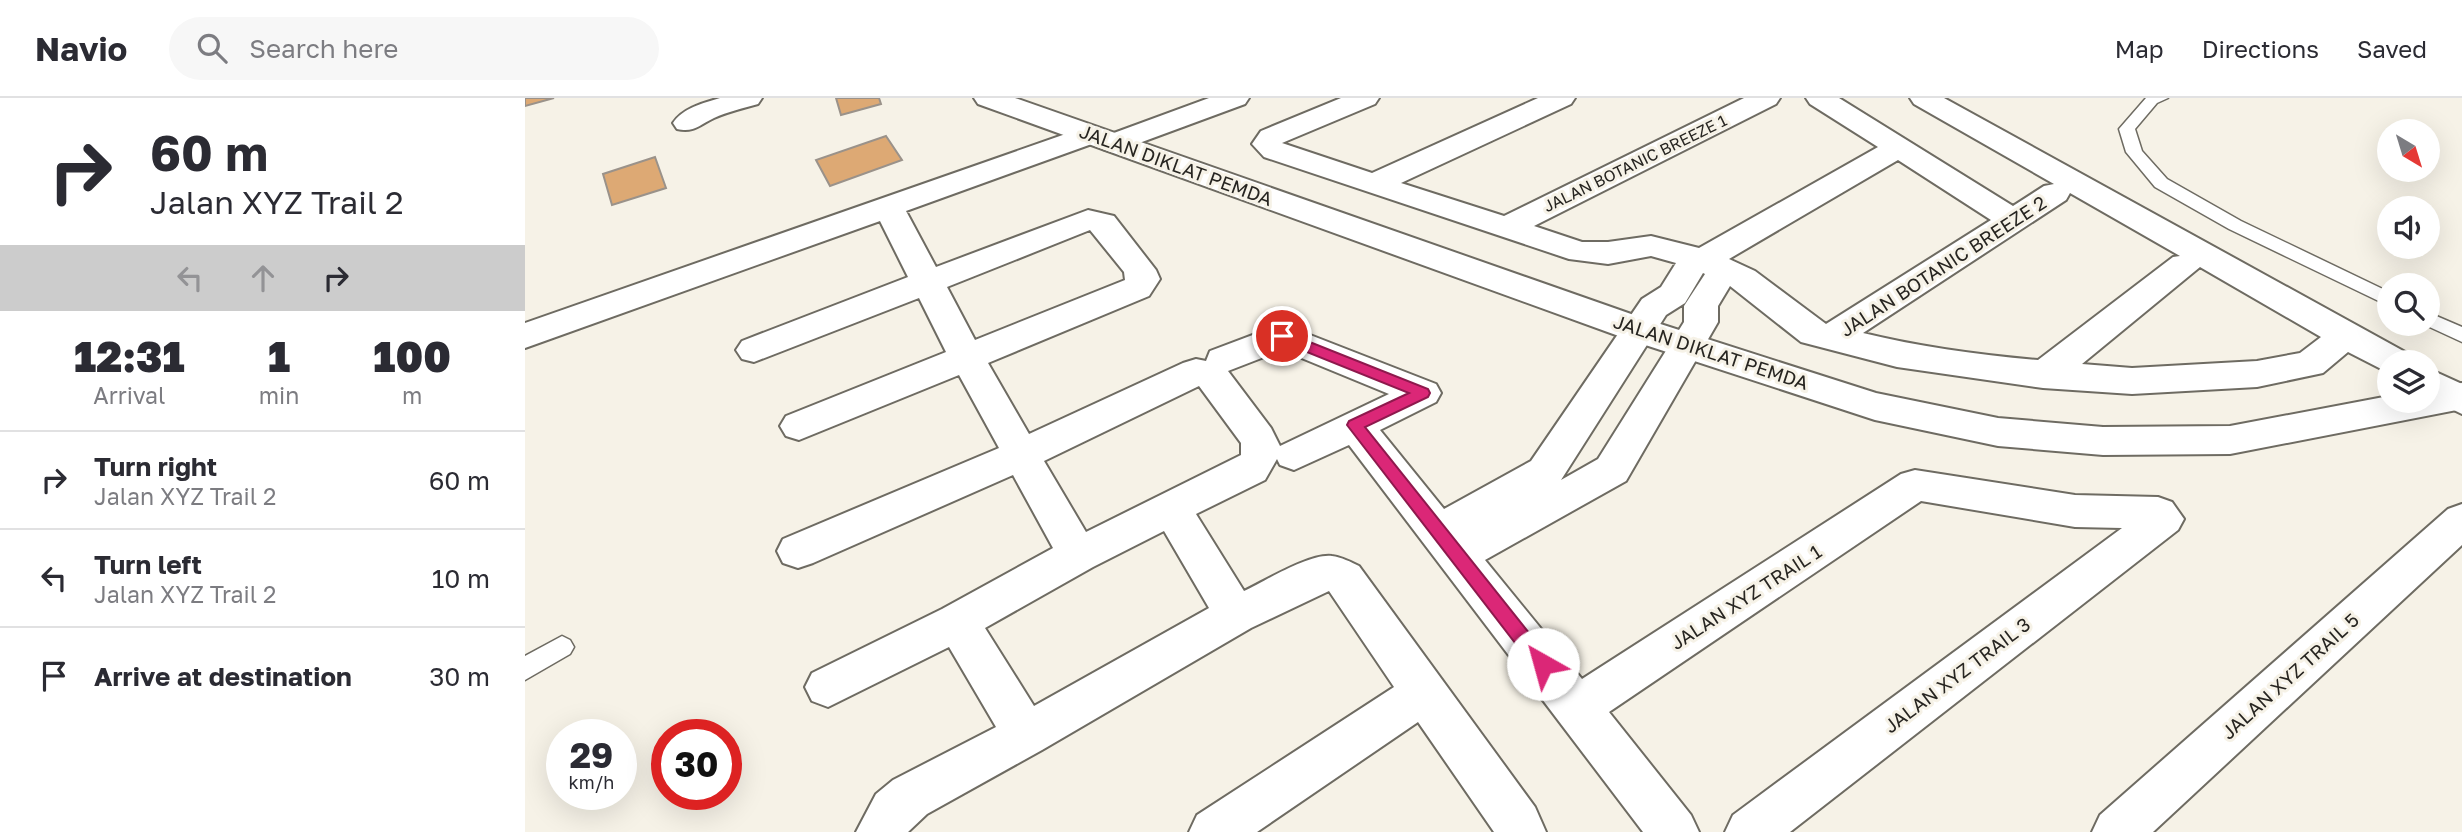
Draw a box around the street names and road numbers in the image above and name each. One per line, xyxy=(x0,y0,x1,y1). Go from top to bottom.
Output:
street label: JALAN BOTANIC BREEZE 1 xyxy=(1540,110,1730,216)
street label: JALAN DIKLAT PEMDA xyxy=(1077,119,1276,210)
street label: JALAN BOTANIC BREEZE 2 xyxy=(1835,190,2050,341)
street label: JALAN DIKLAT PEMDA xyxy=(1611,309,1812,394)
street label: JALAN XYZ TRAIL 1 xyxy=(1666,539,1825,654)
street label: JALAN XYZ TRAIL 5 xyxy=(2216,608,2363,743)
street label: JALAN XYZ TRAIL 3 xyxy=(1879,612,2034,737)

